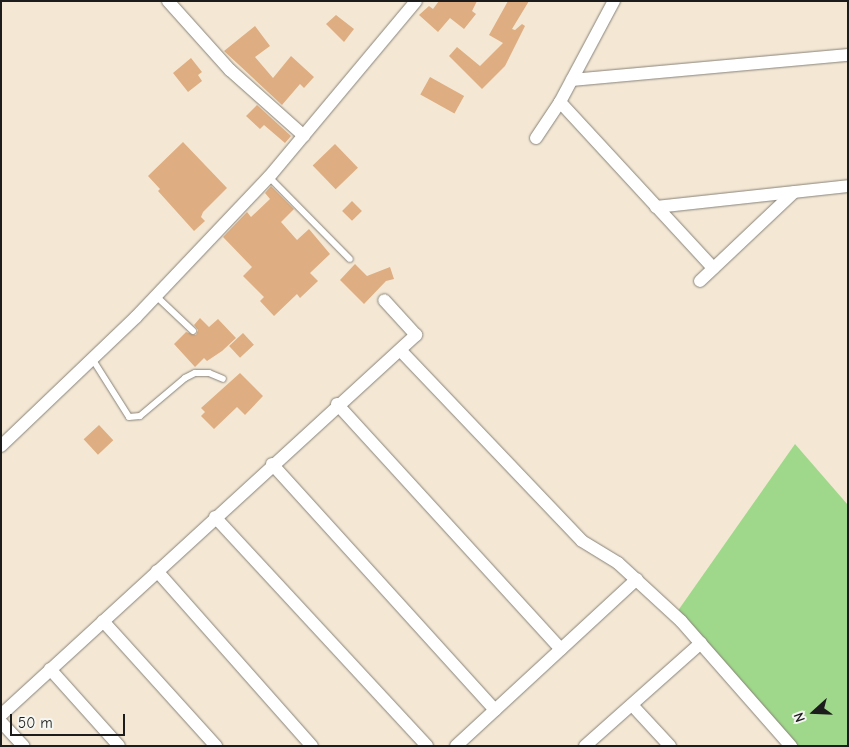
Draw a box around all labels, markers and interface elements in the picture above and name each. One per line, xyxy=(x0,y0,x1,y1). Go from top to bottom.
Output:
north arrow xyxy=(789,687,839,737)
scale bar xyxy=(12,704,128,736)
text: N xyxy=(790,710,809,725)
text: 50 m xyxy=(18,714,53,732)

